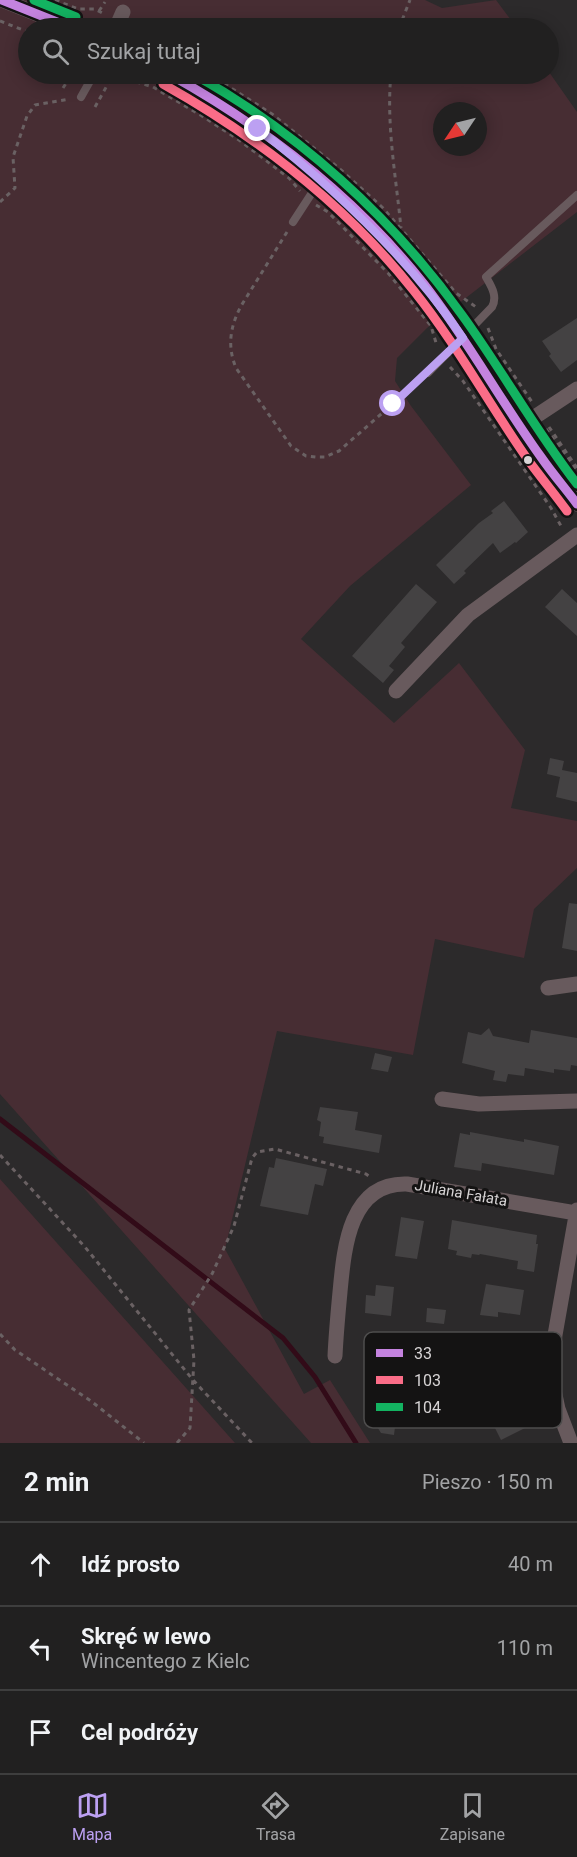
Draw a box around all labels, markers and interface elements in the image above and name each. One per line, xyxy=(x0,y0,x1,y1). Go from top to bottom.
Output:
search box xyxy=(18,18,559,84)
icon: search xyxy=(39,35,72,68)
text: Szukaj tutaj xyxy=(87,39,201,64)
north arrow xyxy=(433,102,487,156)
route end xyxy=(244,115,270,141)
route start xyxy=(379,390,405,416)
unlabelled marker xyxy=(522,454,534,466)
street label: Juliana Fałata xyxy=(413,1176,509,1210)
legend xyxy=(364,1332,562,1428)
text: 33 xyxy=(414,1344,432,1363)
text: 103 xyxy=(414,1371,441,1390)
text: 104 xyxy=(414,1398,441,1417)
text: 2 min xyxy=(24,1467,89,1497)
text: Pieszo · 150 m xyxy=(422,1470,553,1494)
icon: ahead xyxy=(24,1548,57,1581)
text: Idź prosto xyxy=(81,1552,180,1577)
text: 40 m xyxy=(508,1552,553,1576)
text: Skręć w lewo xyxy=(81,1624,211,1649)
icon: left xyxy=(24,1632,57,1665)
text: 110 m xyxy=(497,1636,553,1660)
text: Wincentego z Kielc xyxy=(81,1649,250,1673)
icon: arrive xyxy=(24,1716,57,1749)
text: Cel podróży xyxy=(81,1720,198,1745)
tab: Mapa xyxy=(72,1789,112,1844)
tab: Trasa xyxy=(256,1789,296,1844)
tab: Zapisane xyxy=(440,1789,505,1844)

